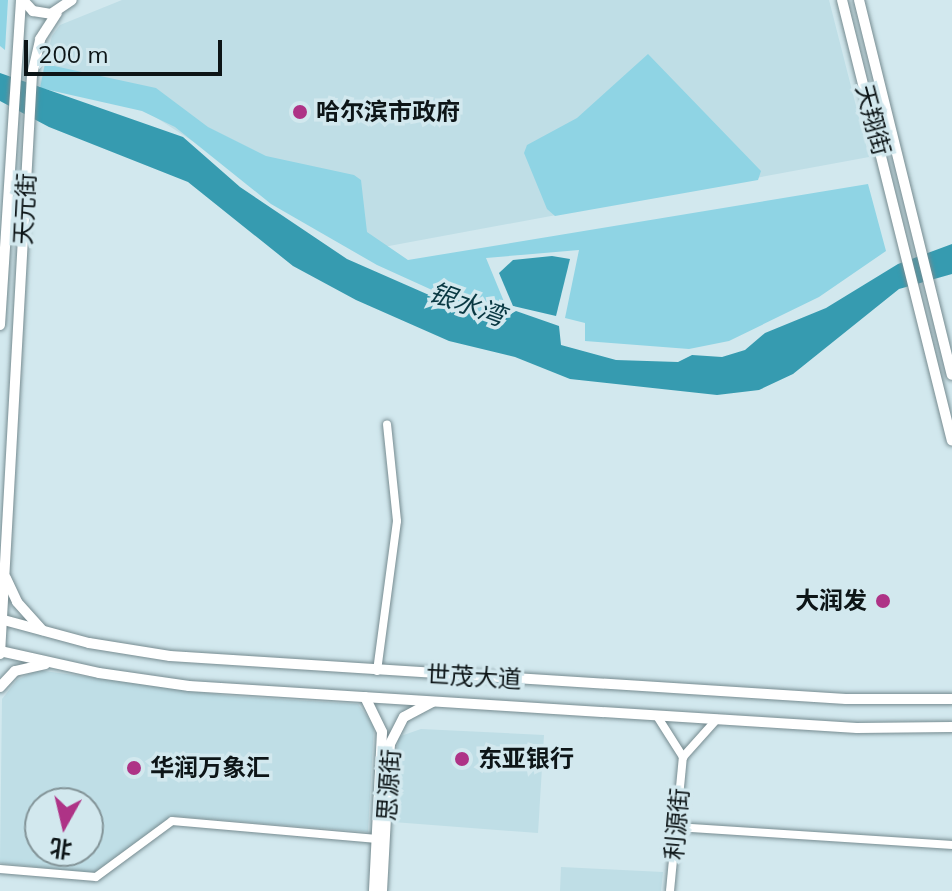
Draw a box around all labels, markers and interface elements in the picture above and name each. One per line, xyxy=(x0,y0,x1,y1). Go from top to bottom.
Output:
scale bar xyxy=(28,24,226,74)
text: 200 m xyxy=(38,39,109,69)
street label: 天翔街 xyxy=(850,81,896,159)
place label: 哈尔滨市政府 xyxy=(316,98,460,126)
marker: 哈尔滨市政府 xyxy=(291,103,309,121)
street label: 天元街 xyxy=(9,172,41,246)
water label: 银水湾 xyxy=(425,276,509,332)
place label: 大润发 xyxy=(795,587,867,615)
marker: 大润发 xyxy=(874,592,892,610)
street label: 世茂大道 xyxy=(425,660,523,694)
place label: 东亚银行 xyxy=(478,745,574,773)
street label: 思源街 xyxy=(372,748,406,822)
marker: 东亚银行 xyxy=(453,750,471,768)
place label: 华润万象汇 xyxy=(150,754,270,782)
marker: 华润万象汇 xyxy=(125,759,143,777)
north arrow xyxy=(24,787,104,867)
street label: 利源街 xyxy=(660,787,694,861)
text: 北 xyxy=(48,833,74,864)

